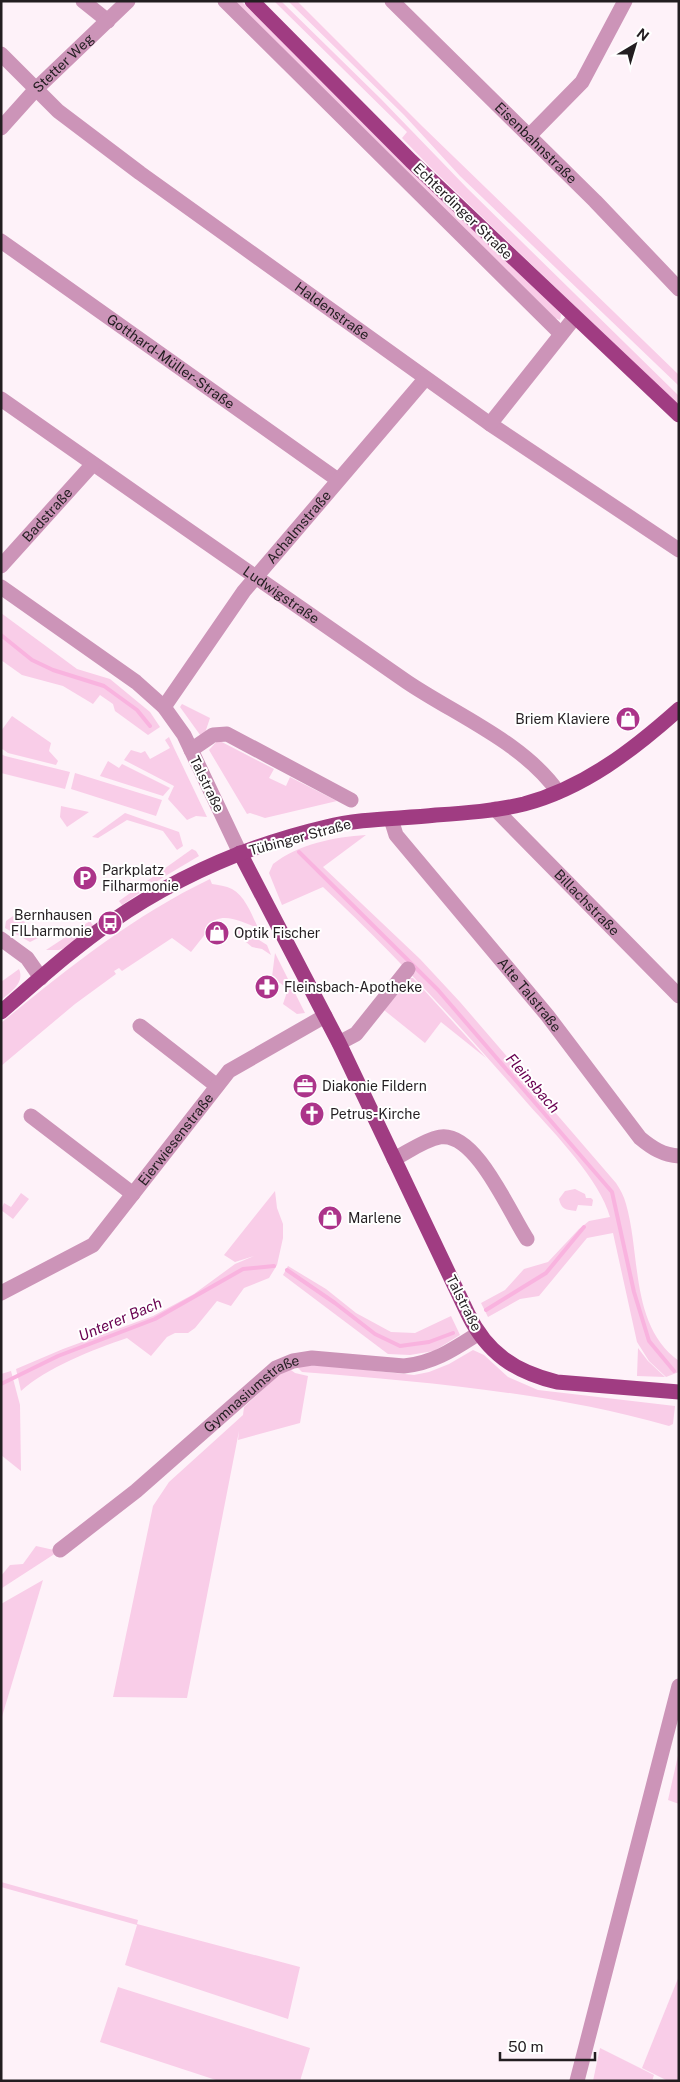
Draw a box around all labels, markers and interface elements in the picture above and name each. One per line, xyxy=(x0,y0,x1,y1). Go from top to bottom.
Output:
north arrow xyxy=(610,20,660,70)
text: N xyxy=(634,25,652,44)
street label: Stetter Weg xyxy=(30,30,97,96)
street label: Eisenbahnstraße xyxy=(492,99,580,187)
street label: Echterdinger Straße xyxy=(410,160,516,262)
street label: Haldenstraße xyxy=(292,279,373,343)
street label: Gotthard-Müller-Straße xyxy=(104,311,238,412)
street label: Badstraße xyxy=(19,484,76,545)
street label: Achalmstraße xyxy=(263,487,334,567)
street label: Ludwigstraße xyxy=(240,563,322,627)
shop icon: Briem Klaviere xyxy=(615,706,641,732)
place label: Briem Klaviere xyxy=(515,711,610,727)
street label: Talstraße xyxy=(186,753,228,815)
street label: Tübinger Straße xyxy=(247,816,353,858)
place label: Parkplatz Filharmonie xyxy=(102,862,179,894)
parking icon: Parkplatz Filharmonie xyxy=(72,865,98,891)
street label: Billachstraße xyxy=(551,866,623,939)
place label: Bernhausen FILharmonie xyxy=(11,907,92,939)
bus stop icon: Bernhausen FILharmonie xyxy=(97,910,123,936)
shop icon: Optik Fischer xyxy=(204,920,230,946)
place label: Optik Fischer xyxy=(234,925,320,941)
street label: Alte Talstraße xyxy=(494,955,565,1035)
pharmacy icon: Fleinsbach-Apotheke xyxy=(254,974,280,1000)
place label: Fleinsbach-Apotheke xyxy=(284,979,422,995)
water label: Fleinsbach xyxy=(503,1050,563,1116)
office icon: Diakonie Fildern xyxy=(292,1073,318,1099)
place label: Diakonie Fildern xyxy=(322,1078,427,1094)
street label: Eierwiesenstraße xyxy=(135,1090,217,1188)
church icon: Petrus-Kirche xyxy=(299,1101,325,1127)
place label: Petrus-Kirche xyxy=(330,1106,420,1122)
shop icon: Marlene xyxy=(317,1205,343,1231)
place label: Marlene xyxy=(348,1210,401,1226)
street label: Talstraße xyxy=(443,1272,485,1334)
water label: Unterer Bach xyxy=(76,1294,164,1344)
street label: Gymnasiumstraße xyxy=(200,1352,300,1436)
scale bar xyxy=(500,2030,595,2062)
text: 50 m xyxy=(508,2038,543,2055)

